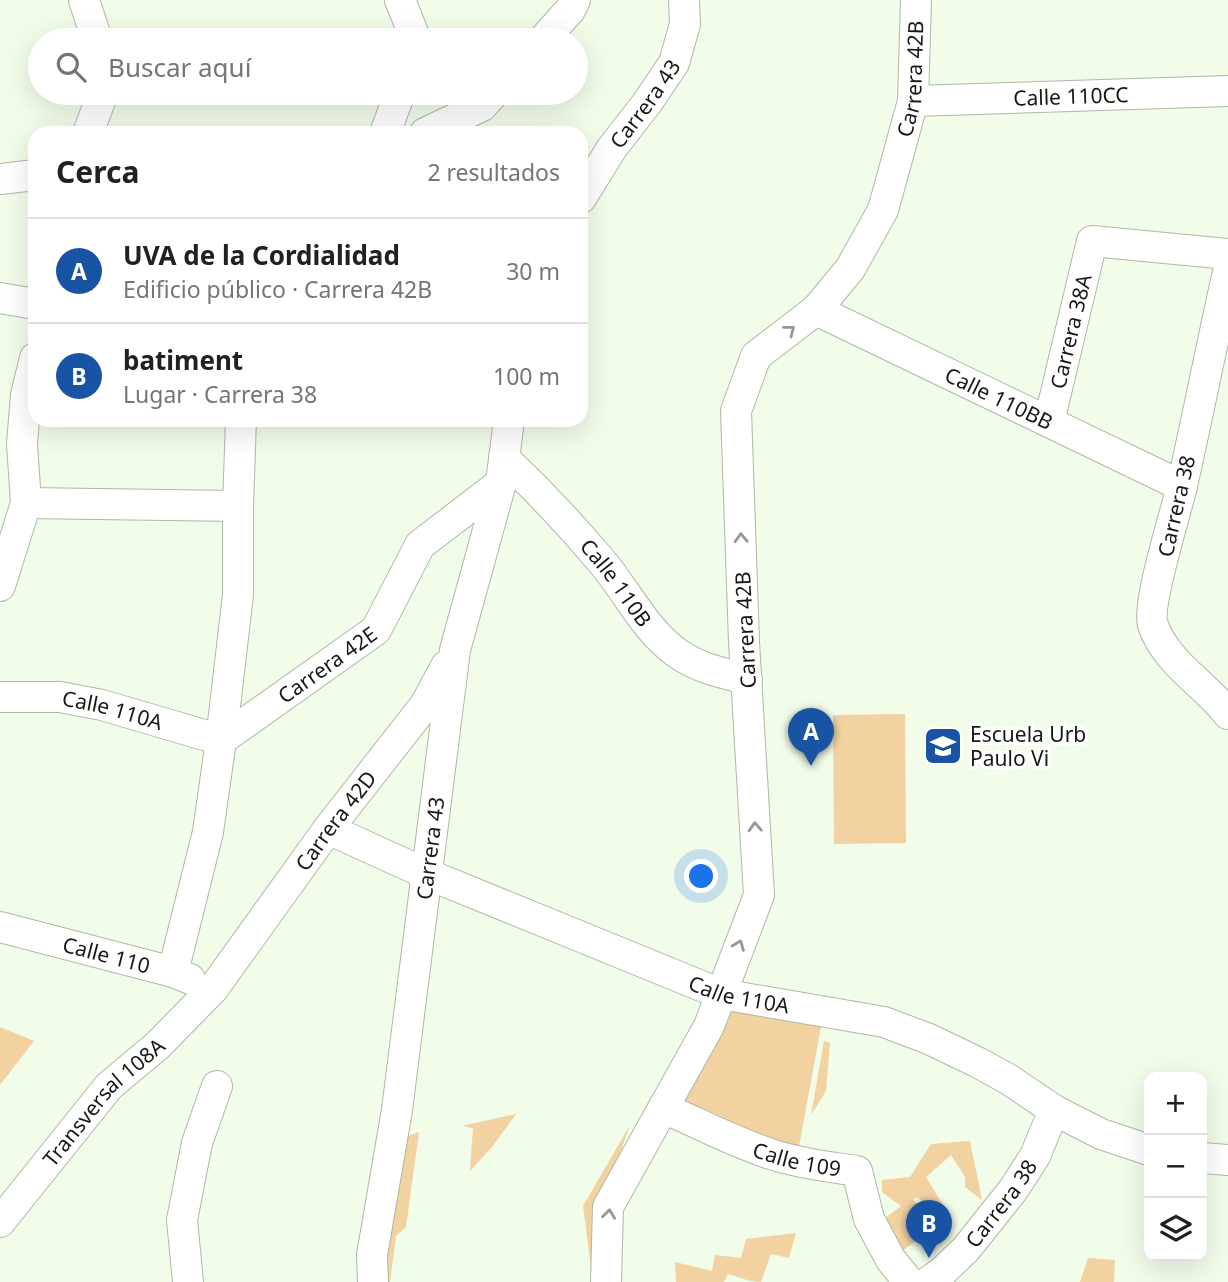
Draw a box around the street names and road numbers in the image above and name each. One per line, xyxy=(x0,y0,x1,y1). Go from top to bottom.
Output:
street label: Carrera 42B xyxy=(890,20,929,140)
street label: Carrera 43 xyxy=(603,54,687,154)
street label: Calle 110CC xyxy=(1013,80,1129,112)
street label: Carrera 38A xyxy=(1043,271,1098,392)
street label: Calle 110BB xyxy=(940,360,1058,436)
street label: Carrera 38 xyxy=(1151,453,1201,559)
street label: Calle 110B xyxy=(574,533,658,632)
street label: Carrera 42B xyxy=(728,571,762,689)
street label: Carrera 42E xyxy=(272,620,382,709)
street label: Calle 110A xyxy=(60,684,167,736)
street label: Carrera 42D xyxy=(289,765,383,876)
street label: Carrera 43 xyxy=(410,795,450,901)
street label: Calle 110 xyxy=(60,930,153,979)
street label: Calle 110A xyxy=(685,968,792,1020)
street label: Transversal 108A xyxy=(36,1031,171,1172)
street label: Calle 109 xyxy=(749,1135,843,1182)
street label: Carrera 38 xyxy=(959,1154,1043,1253)

